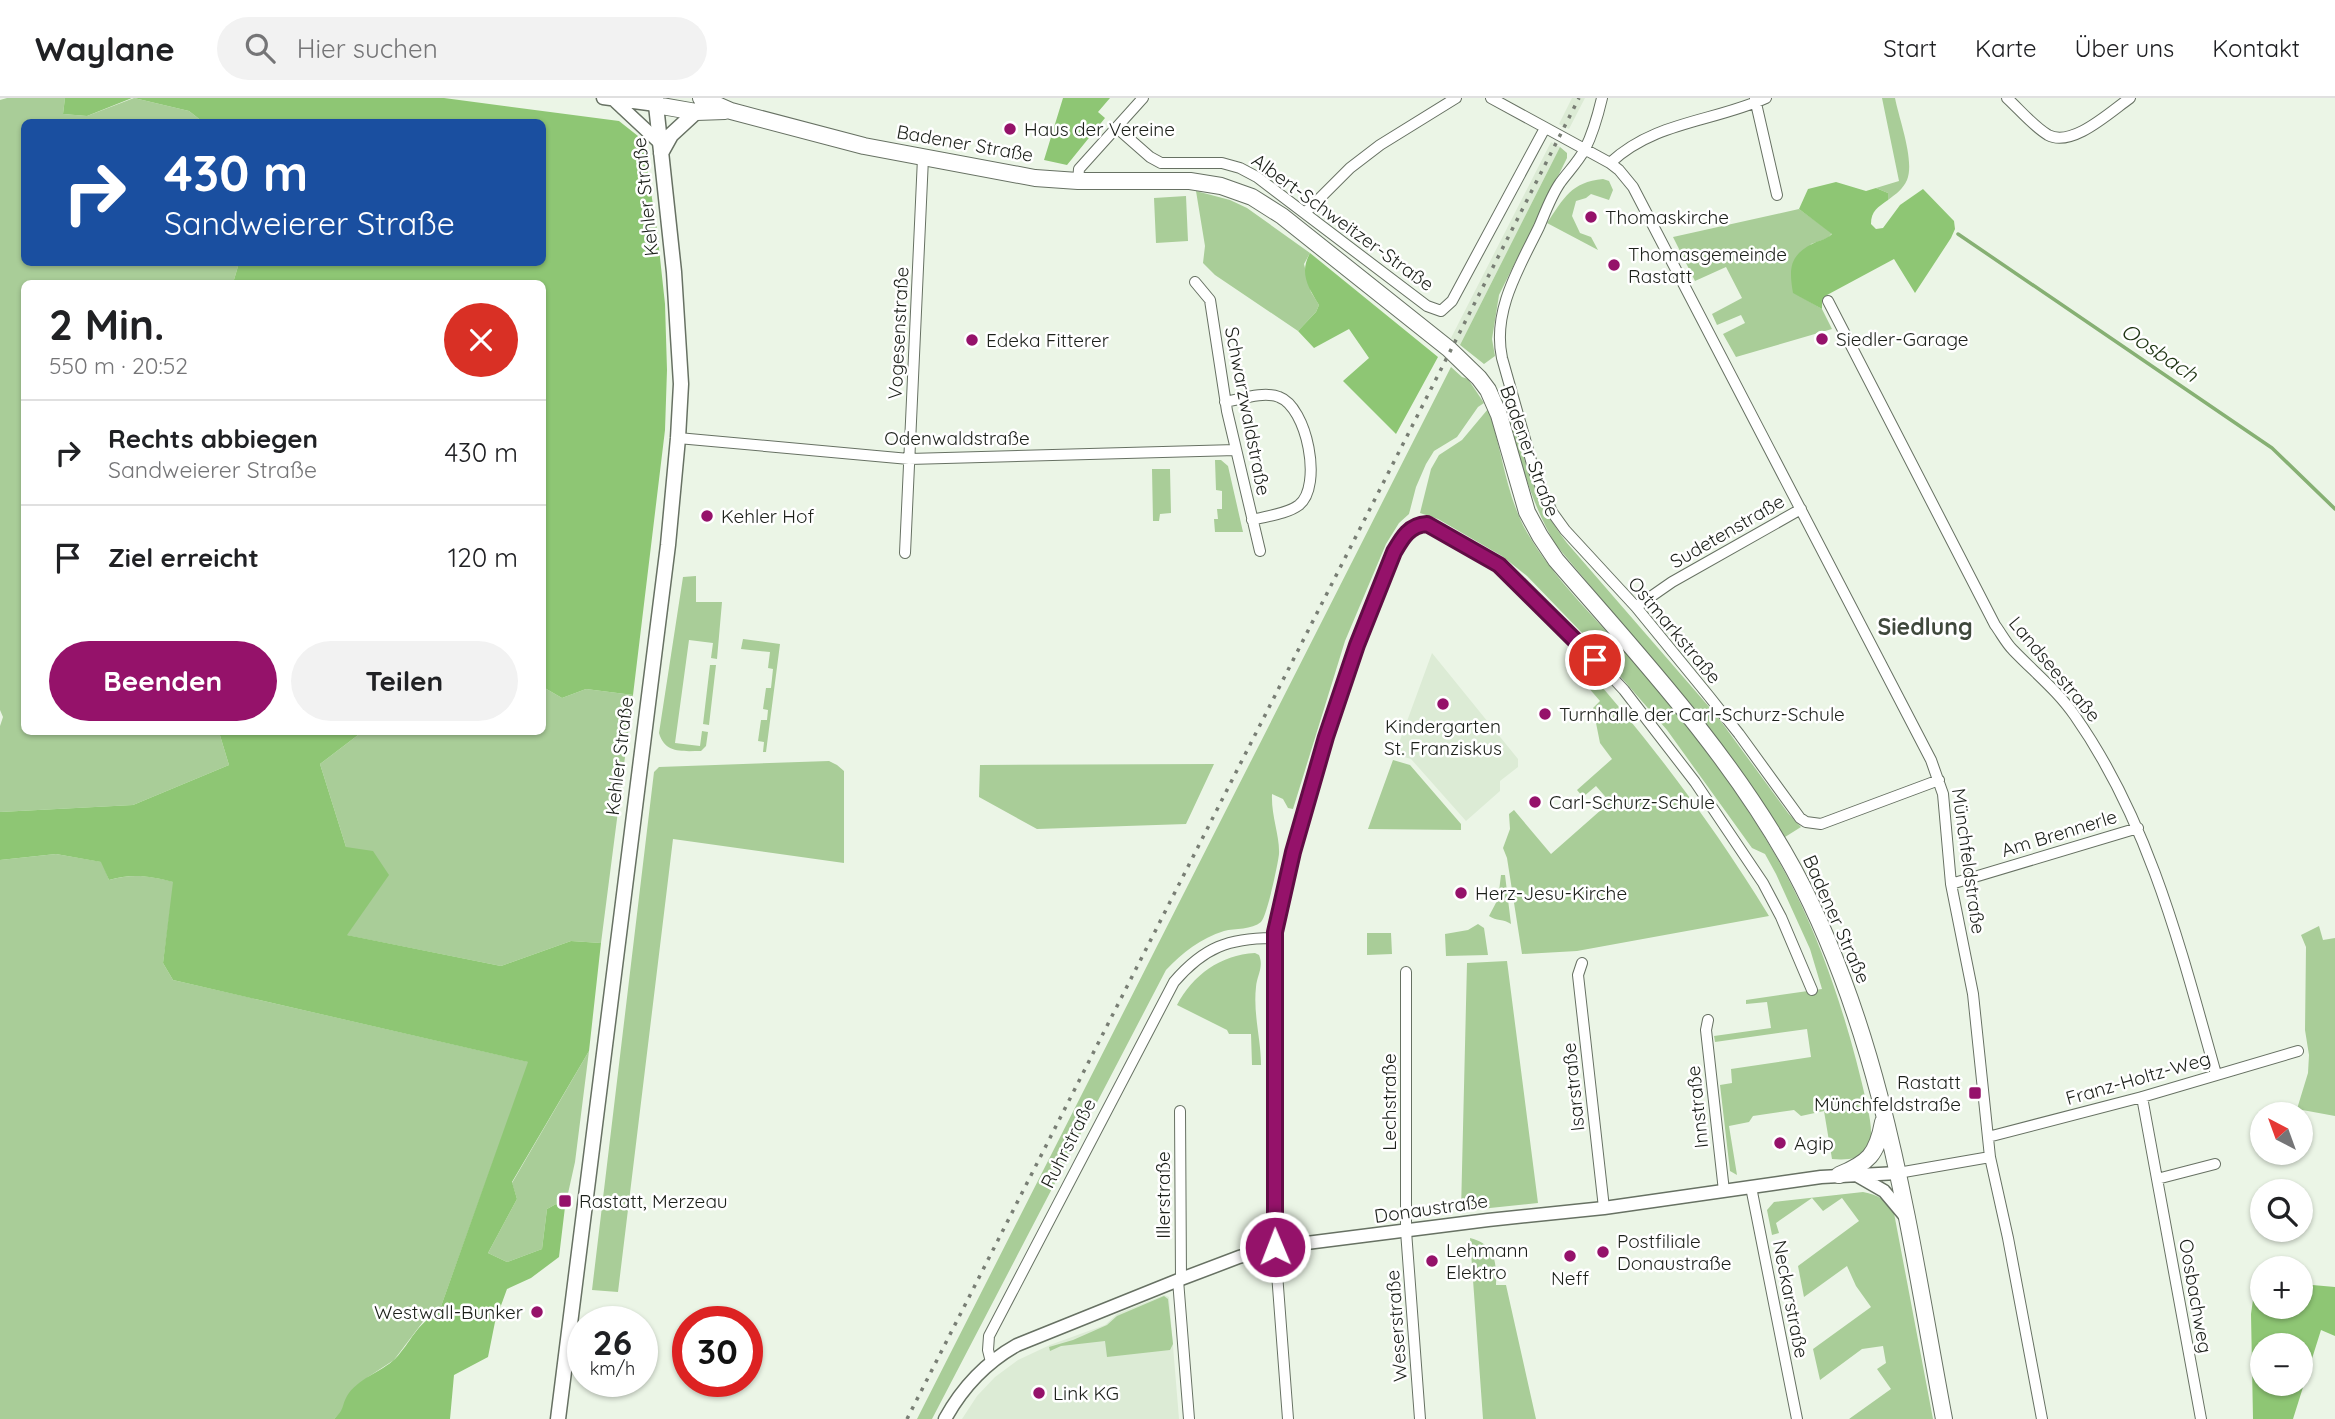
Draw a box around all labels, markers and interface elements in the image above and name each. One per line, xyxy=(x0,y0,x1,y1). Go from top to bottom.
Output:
search box xyxy=(217,17,707,80)
text: Waylane xyxy=(35,28,175,69)
icon: search xyxy=(241,29,279,67)
text: Hier suchen xyxy=(297,32,438,65)
text: Start xyxy=(1883,33,1937,63)
text: Karte xyxy=(1975,33,2036,63)
text: Über uns xyxy=(2074,33,2174,63)
text: Kontakt xyxy=(2212,33,2300,63)
place label: Haus der Vereine xyxy=(1024,117,1175,141)
street label: Badener Straße xyxy=(895,119,1035,167)
marker: Haus der Vereine xyxy=(1002,121,1018,137)
street label: Kehler Straße xyxy=(627,136,663,258)
text: 430 m xyxy=(164,142,308,203)
icon: right xyxy=(49,147,140,238)
street label: Albert-Schweitzer-Straße xyxy=(1247,148,1439,296)
text: Sandweierer Straße xyxy=(164,203,455,243)
place label: Thomaskirche xyxy=(1605,205,1729,229)
marker: Thomaskirche xyxy=(1583,209,1599,225)
place label: Thomasgemeinde Rastatt xyxy=(1628,242,1787,288)
marker: Thomasgemeinde Rastatt xyxy=(1606,257,1622,273)
street label: Vogesenstraße xyxy=(883,266,913,400)
text: 2 Min. xyxy=(49,298,164,351)
button: close xyxy=(444,303,518,377)
water label: Oosbach xyxy=(2117,317,2204,388)
street label: Schwarzwaldstraße xyxy=(1220,325,1276,497)
place label: Siedler-Garage xyxy=(1836,327,1968,351)
place label: Edeka Fitterer xyxy=(986,328,1110,352)
marker: Siedler-Garage xyxy=(1814,331,1830,347)
marker: Edeka Fitterer xyxy=(964,332,980,348)
text: 550 m · 20:52 xyxy=(49,351,188,380)
street label: Badener Straße xyxy=(1495,382,1565,520)
text: Rechts abbiegen xyxy=(108,422,318,455)
street label: Odenwaldstraße xyxy=(884,426,1030,450)
icon: right xyxy=(49,434,87,472)
text: 430 m xyxy=(444,436,518,469)
text: Sandweierer Straße xyxy=(108,455,317,484)
street label: Sudetenstraße xyxy=(1666,489,1788,573)
place label: Kehler Hof xyxy=(721,504,815,528)
marker: Kehler Hof xyxy=(699,508,715,524)
icon: arrive xyxy=(49,539,87,577)
text: Ziel erreicht xyxy=(108,541,259,574)
text: 120 m xyxy=(448,541,518,574)
street label: Ostmarkstraße xyxy=(1623,572,1727,688)
street label: Landseestraße xyxy=(2004,611,2106,727)
district label: Siedlung xyxy=(1877,612,1973,641)
pin xyxy=(1565,630,1625,690)
button: Beenden xyxy=(49,641,277,721)
button: Teilen xyxy=(291,641,518,721)
icon: arrive xyxy=(1576,641,1614,679)
street label: Kehler Straße xyxy=(600,695,638,817)
marker: Kindergarten St. Franziskus xyxy=(1435,696,1451,712)
place label: Turnhalle der Carl-Schurz-Schule xyxy=(1559,702,1845,726)
marker: Turnhalle der Carl-Schurz-Schule xyxy=(1537,706,1553,722)
place label: Kindergarten St. Franziskus xyxy=(1384,714,1502,760)
street label: Münchfeldstraße xyxy=(1947,787,1991,935)
place label: Carl-Schurz-Schule xyxy=(1549,790,1715,814)
marker: Carl-Schurz-Schule xyxy=(1527,794,1543,810)
street label: Am Brennerle xyxy=(1998,804,2120,862)
street label: Badener Straße xyxy=(1798,851,1876,987)
place label: Herz-Jesu-Kirche xyxy=(1475,881,1627,905)
marker: Herz-Jesu-Kirche xyxy=(1453,885,1469,901)
street label: Isarstraße xyxy=(1556,1042,1590,1132)
street label: Franz-Holtz-Weg xyxy=(2063,1046,2213,1110)
street label: Lechstraße xyxy=(1377,1053,1401,1151)
street label: Innstraße xyxy=(1681,1065,1713,1149)
place label: Rastatt Münchfeldstraße xyxy=(1814,1070,1961,1116)
marker: Rastatt Münchfeldstraße xyxy=(1967,1085,1983,1101)
street label: Ruhrstraße xyxy=(1035,1094,1101,1192)
north arrow xyxy=(2250,1102,2314,1166)
map controls xyxy=(2250,1102,2313,1396)
place label: Agip xyxy=(1794,1131,1834,1155)
marker: Agip xyxy=(1772,1135,1788,1151)
street label: Illerstraße xyxy=(1151,1151,1175,1239)
button: search xyxy=(2250,1179,2313,1242)
street label: Donaustraße xyxy=(1373,1188,1489,1228)
place label: Rastatt, Merzeau xyxy=(579,1189,728,1213)
marker: Rastatt, Merzeau xyxy=(557,1193,573,1209)
position arrow xyxy=(1238,1210,1312,1284)
place label: Postfiliale Donaustraße xyxy=(1617,1229,1732,1275)
street label: Oosbachweg xyxy=(2174,1237,2218,1355)
place label: Lehmann Elektro xyxy=(1446,1238,1528,1284)
street label: Neckarstraße xyxy=(1768,1238,1814,1360)
marker: Postfiliale Donaustraße xyxy=(1595,1244,1611,1260)
marker: Neff xyxy=(1562,1248,1578,1264)
marker: Lehmann Elektro xyxy=(1424,1253,1440,1269)
button: + xyxy=(2250,1256,2313,1319)
place label: Neff xyxy=(1551,1266,1589,1290)
street label: Weserstraße xyxy=(1380,1269,1412,1383)
place label: Westwall-Bunker xyxy=(374,1300,524,1324)
marker: Westwall-Bunker xyxy=(529,1304,545,1320)
speed limit sign: 30 xyxy=(672,1306,763,1397)
text: 26 xyxy=(593,1320,632,1364)
button: − xyxy=(2250,1333,2313,1396)
text: km/h xyxy=(590,1357,635,1380)
place label: Link KG xyxy=(1053,1381,1119,1405)
marker: Link KG xyxy=(1031,1385,1047,1401)

